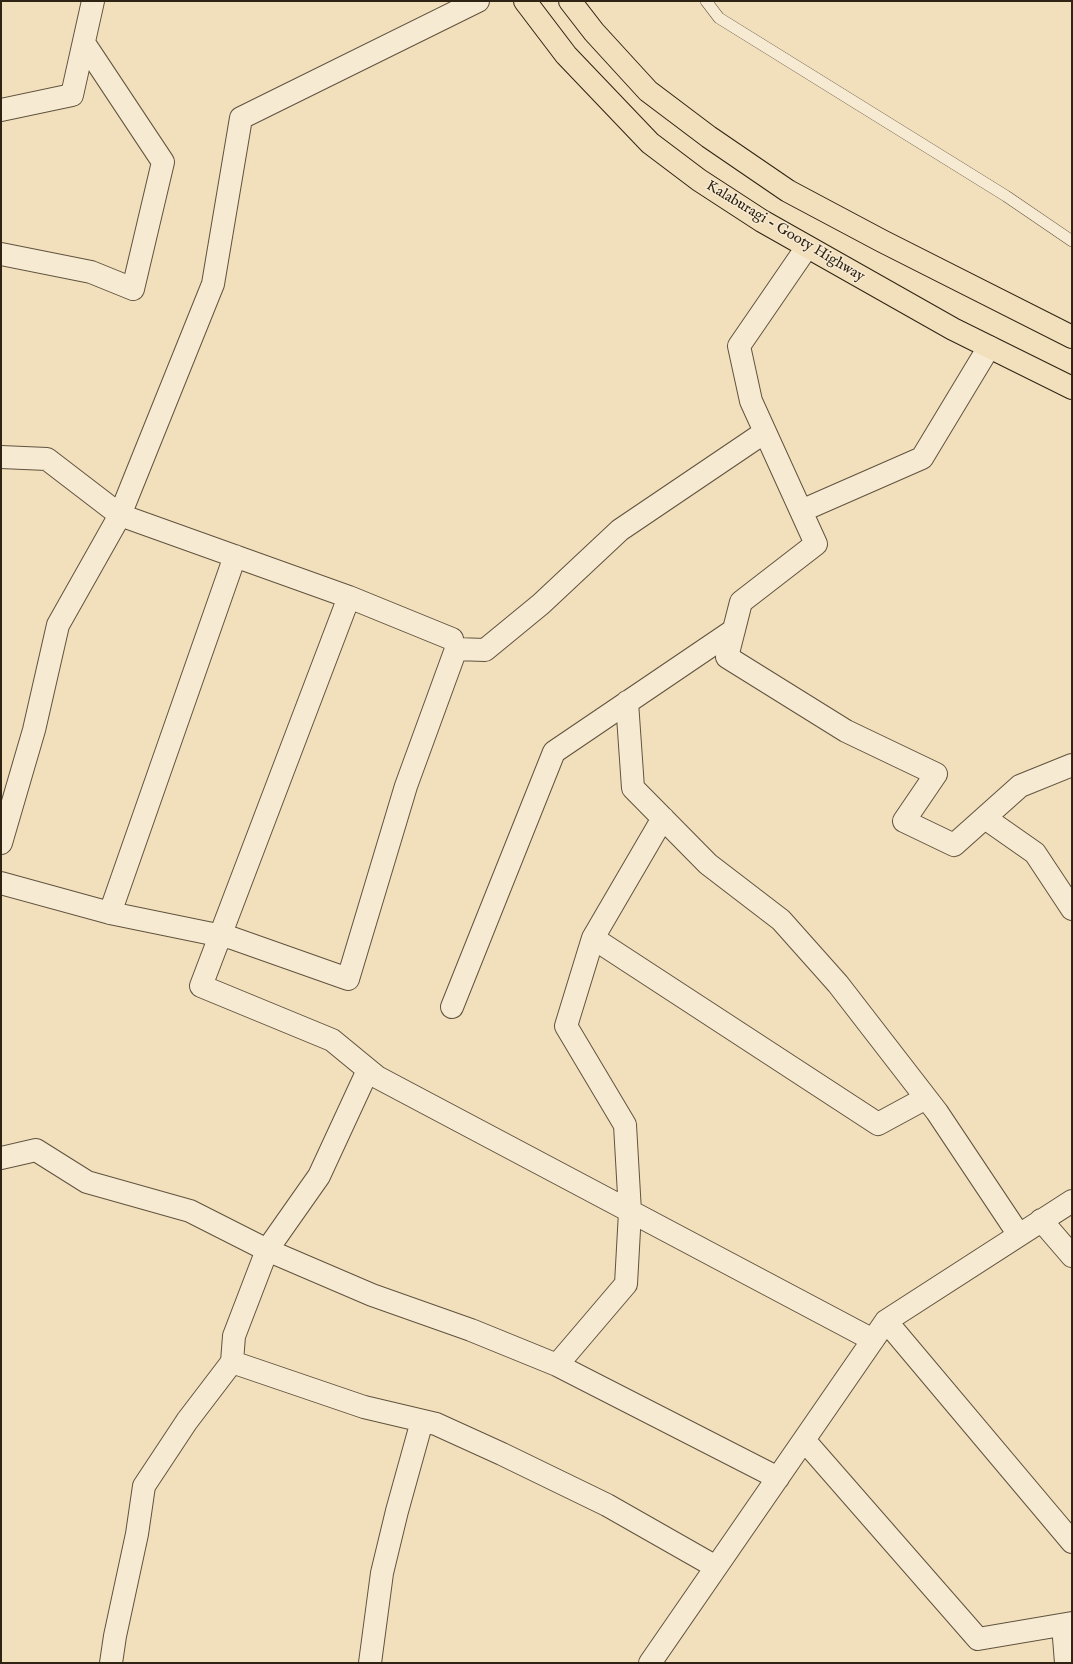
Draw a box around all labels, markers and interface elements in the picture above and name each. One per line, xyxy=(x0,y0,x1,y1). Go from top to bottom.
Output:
street label: Kalaburagi - Gooty Highway xyxy=(703,178,867,286)

